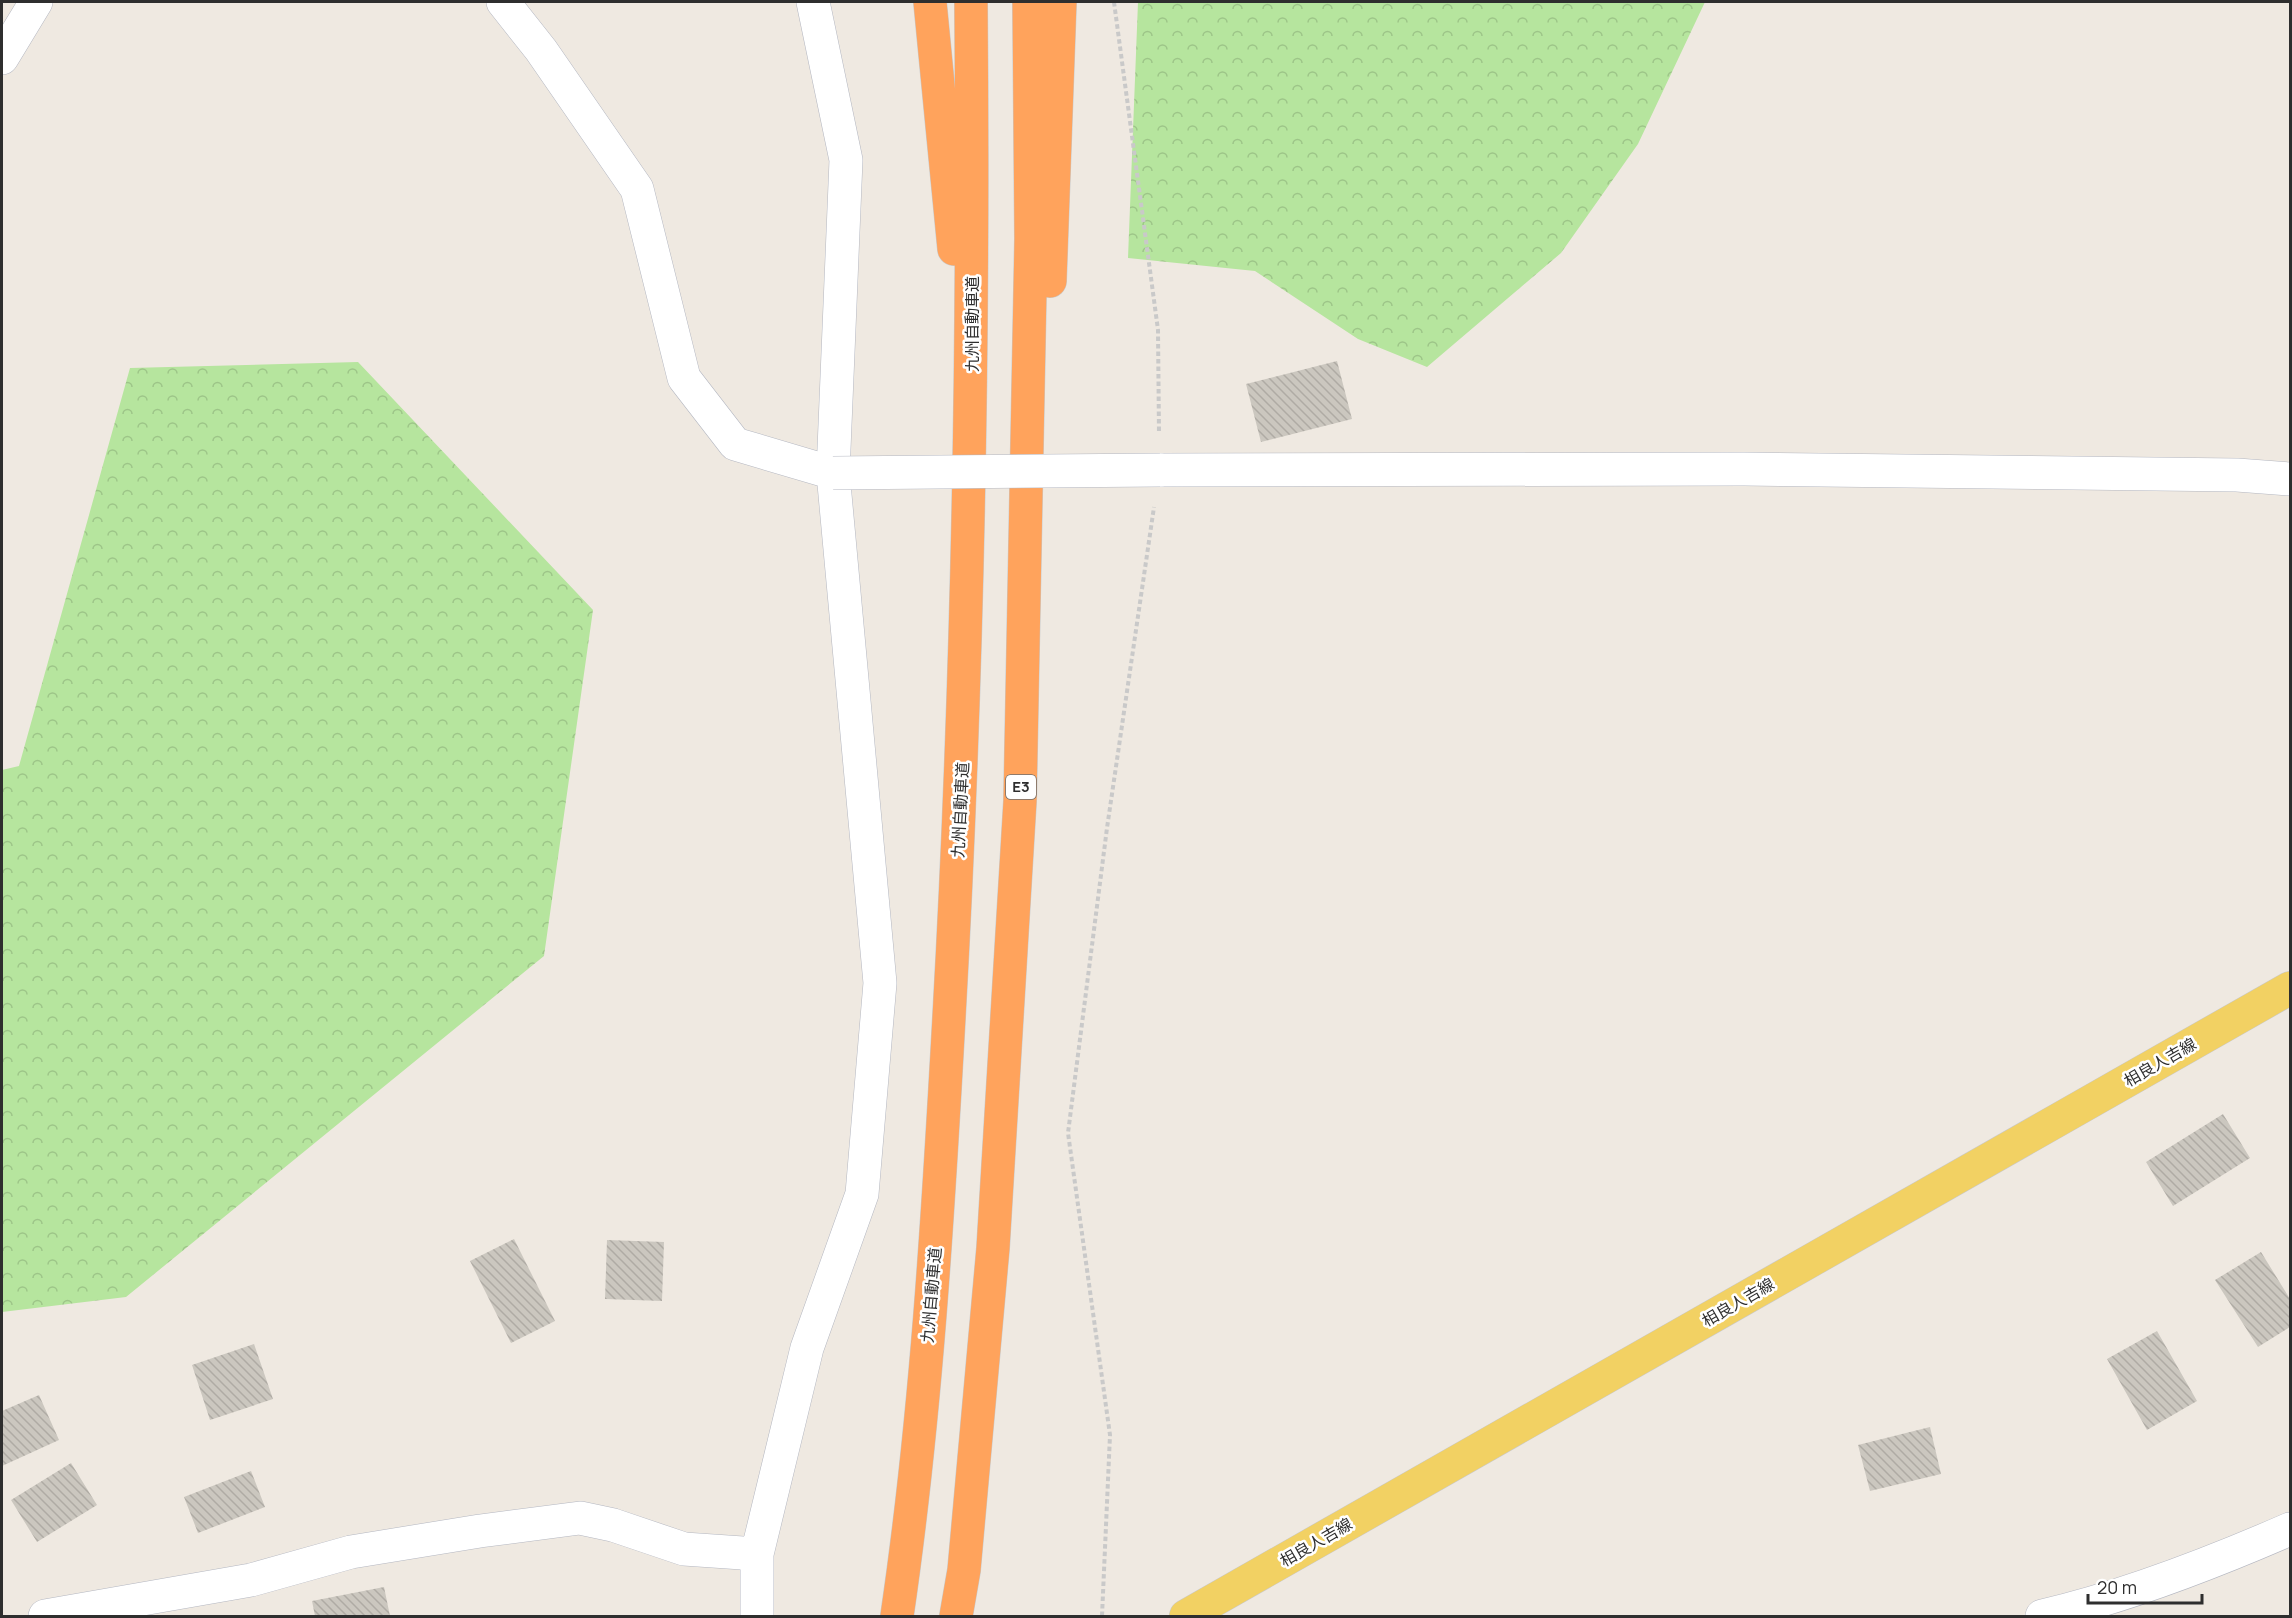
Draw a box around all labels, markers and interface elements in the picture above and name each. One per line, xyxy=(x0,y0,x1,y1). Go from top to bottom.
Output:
street label: 九州自動車道 xyxy=(961,276,983,372)
street label: 九州自動車道 xyxy=(947,761,973,859)
road number: E3 xyxy=(1006,775,1036,799)
street label: 相良人吉線 xyxy=(2120,1032,2200,1092)
street label: 九州自動車道 xyxy=(916,1246,946,1344)
street label: 相良人吉線 xyxy=(1698,1272,1778,1332)
street label: 相良人吉線 xyxy=(1276,1512,1356,1572)
scale bar xyxy=(2088,1567,2202,1605)
text: 20 m xyxy=(2097,1575,2137,1599)

